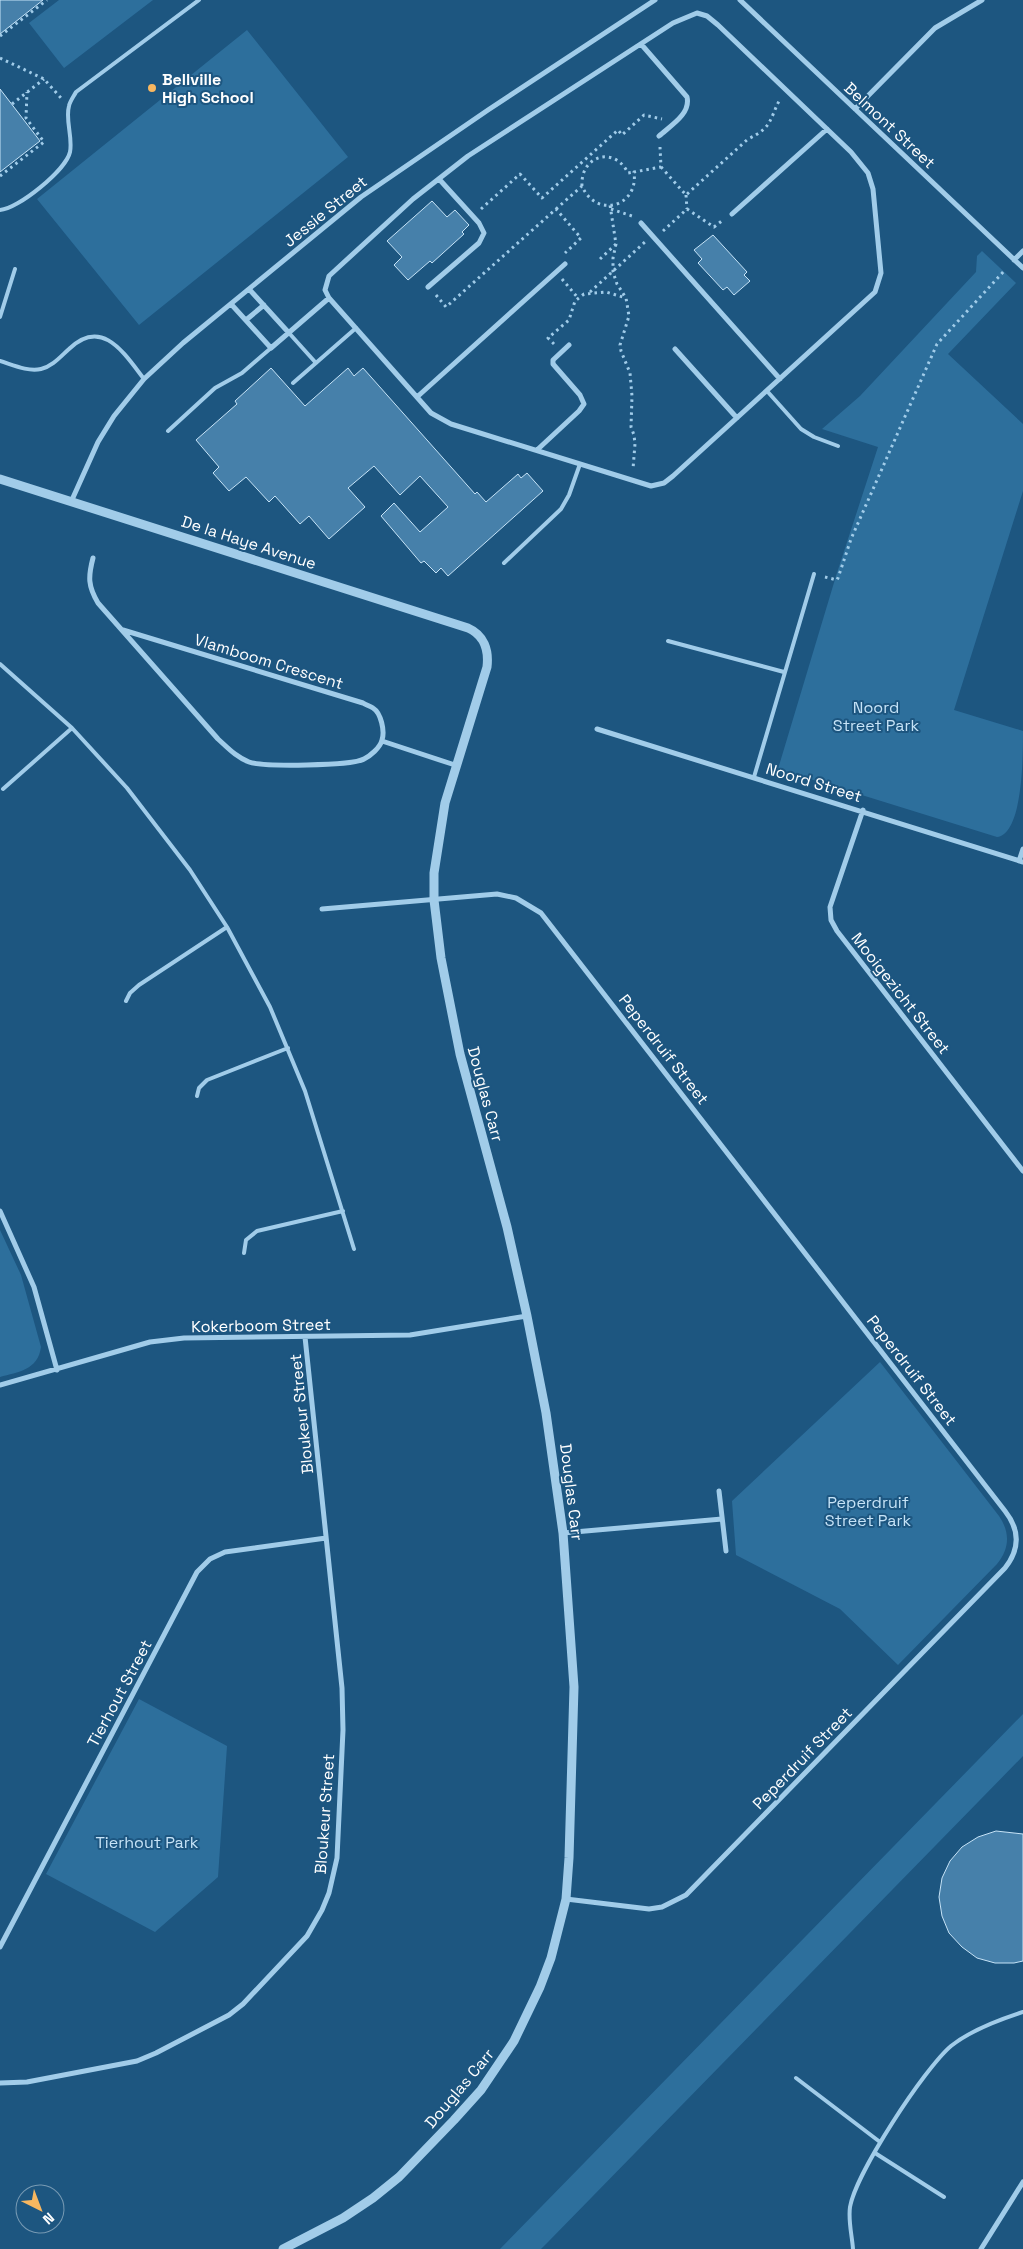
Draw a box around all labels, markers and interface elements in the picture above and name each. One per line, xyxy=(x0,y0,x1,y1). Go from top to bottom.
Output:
place label: Bellville High School xyxy=(162,69,254,108)
street label: Belmont Street xyxy=(840,78,940,173)
marker: Bellville High School xyxy=(146,82,158,94)
street label: Jessie Street xyxy=(279,171,371,252)
street label: De la Haye Avenue xyxy=(179,511,319,574)
street label: Vlamboom Crescent xyxy=(192,629,346,694)
park label: Noord Street Park xyxy=(833,697,920,736)
street label: Noord Street xyxy=(763,758,864,807)
street label: Mooigezicht Street xyxy=(847,928,955,1058)
street label: Peperdruif Street xyxy=(614,990,713,1109)
street label: Douglas Carr xyxy=(463,1044,508,1144)
street label: Peperdruif Street xyxy=(862,1311,961,1430)
street label: Kokerboom Street xyxy=(191,1314,331,1337)
street label: Bloukeur Street xyxy=(285,1353,318,1475)
street label: Douglas Carr xyxy=(555,1442,588,1542)
park label: Peperdruif Street Park xyxy=(825,1492,912,1531)
street label: Tierhout Street xyxy=(82,1636,157,1750)
street label: Peperdruif Street xyxy=(748,1703,857,1814)
street label: Bloukeur Street xyxy=(310,1753,339,1875)
park label: Tierhout Park xyxy=(96,1832,199,1853)
street label: Douglas Carr xyxy=(420,2044,499,2132)
north arrow xyxy=(15,2184,65,2234)
text: N xyxy=(39,2209,58,2228)

